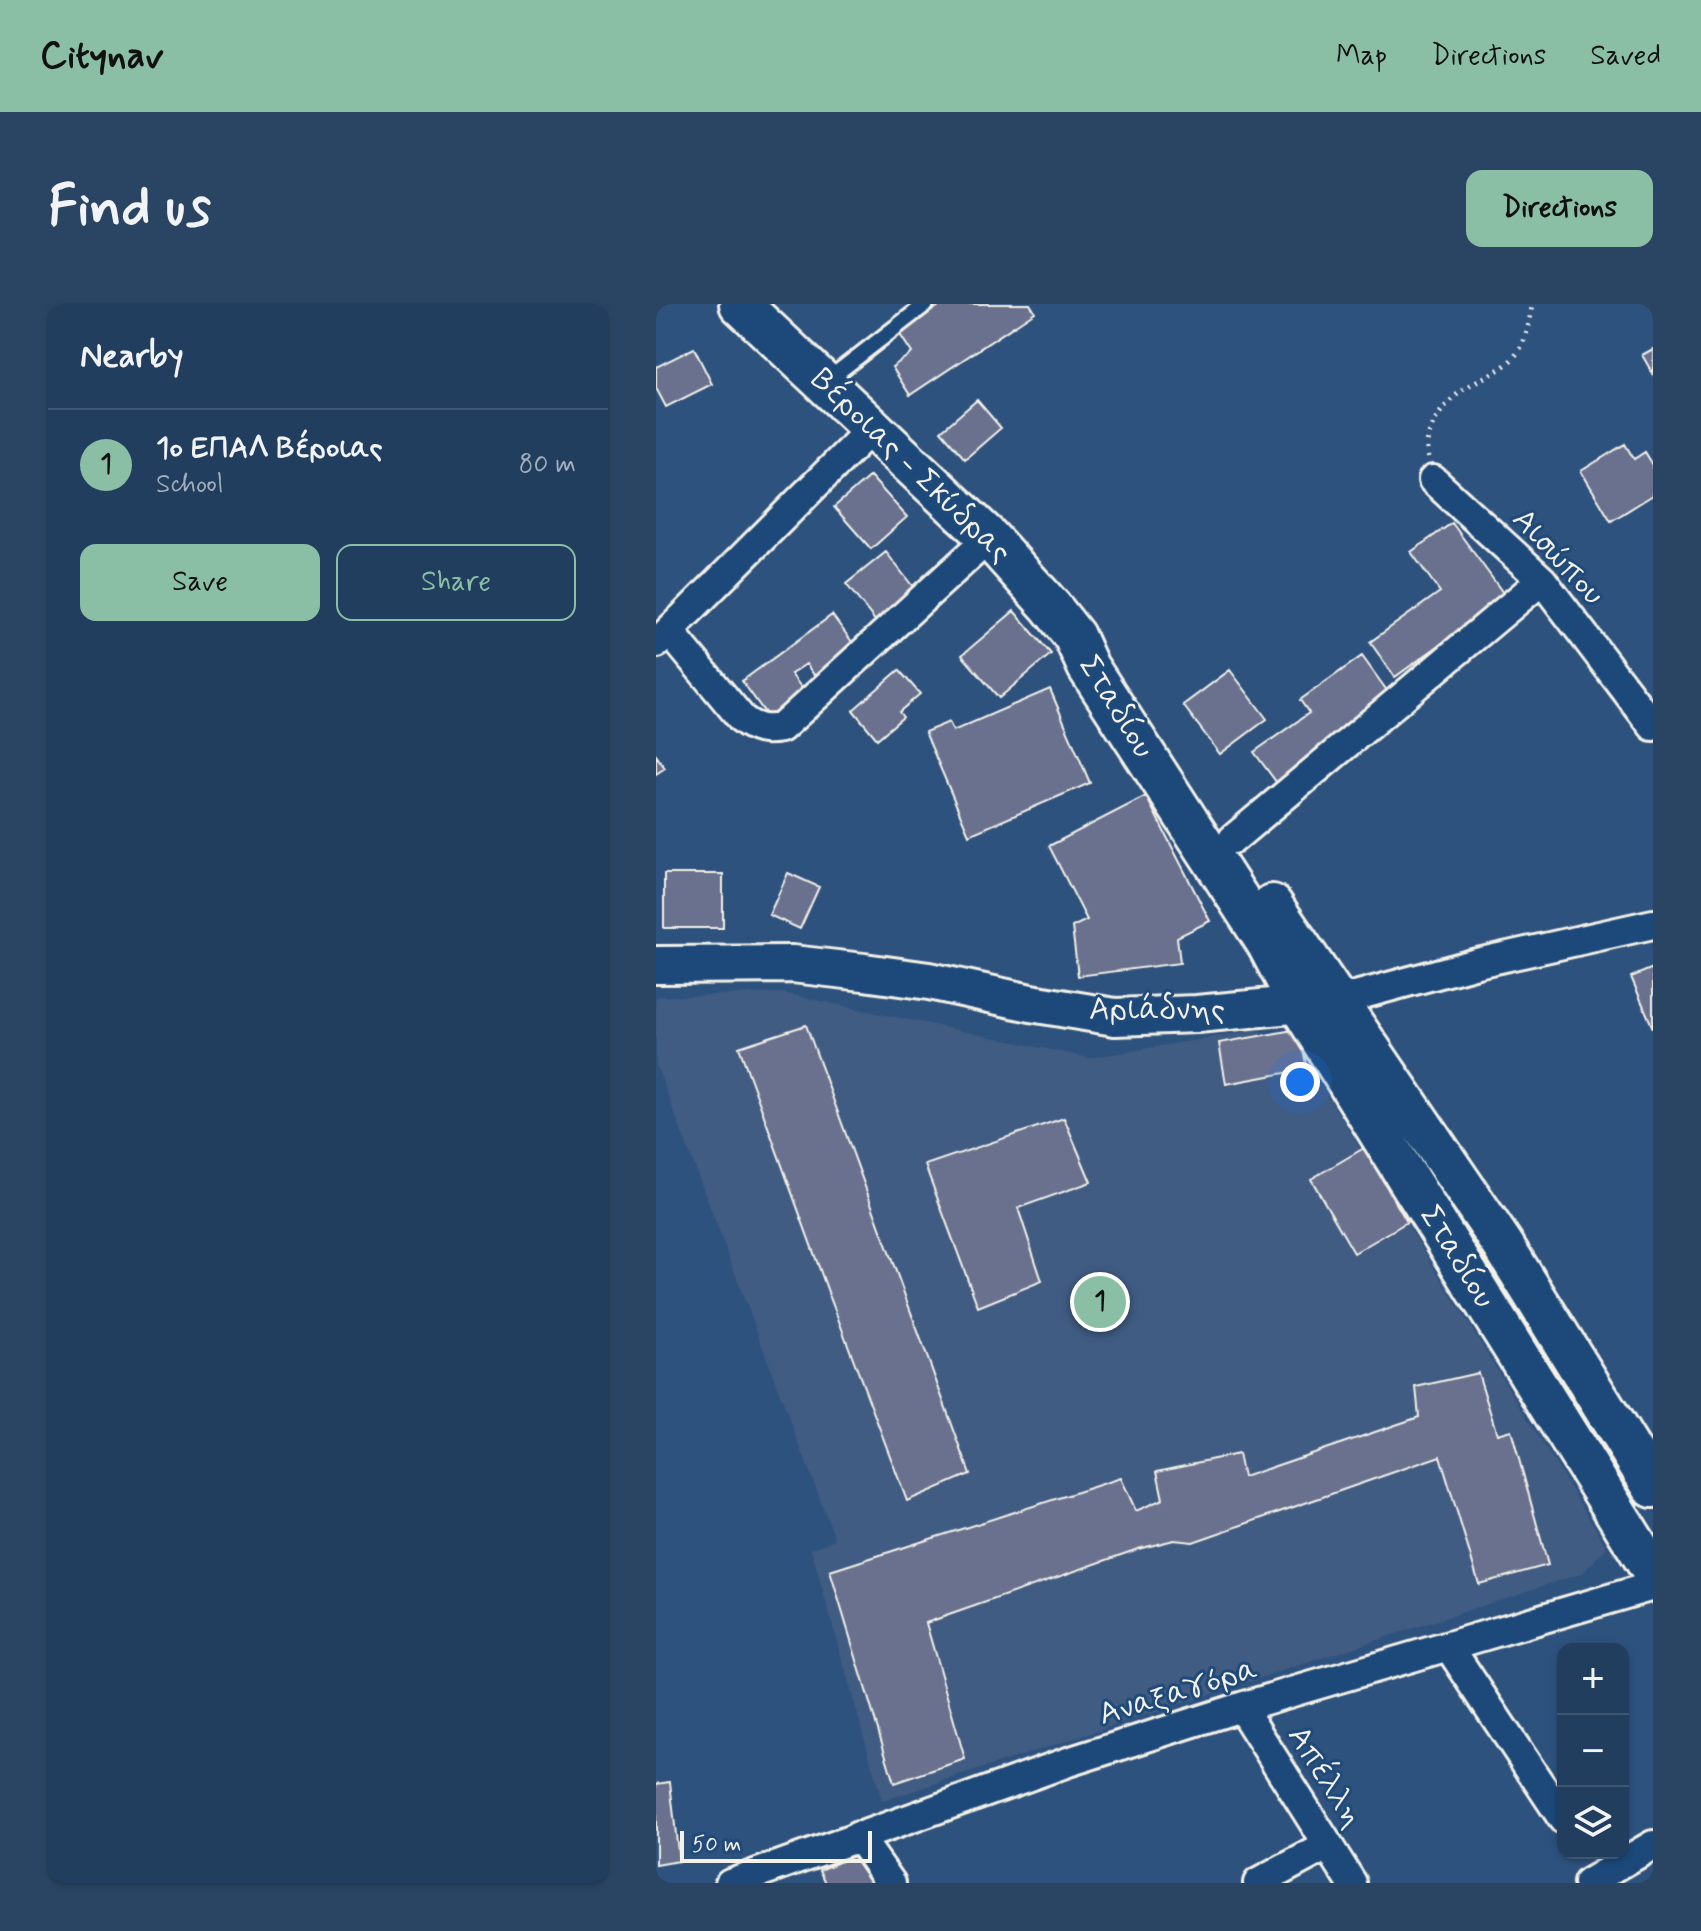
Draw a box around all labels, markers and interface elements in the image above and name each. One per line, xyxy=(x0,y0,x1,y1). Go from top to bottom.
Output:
text: Citynav xyxy=(40,32,164,81)
text: Map xyxy=(1336,38,1387,75)
text: Directions xyxy=(1431,38,1546,75)
text: Saved xyxy=(1590,38,1661,75)
button: Directions xyxy=(1466,170,1653,247)
text: Find us xyxy=(48,172,211,245)
text: Nearby xyxy=(80,334,184,379)
street label: Βέροιας - Σκύδρας xyxy=(801,358,1021,573)
text: 1ο ΕΠΑΛ Βέροιας xyxy=(156,429,383,468)
text: 1 xyxy=(100,448,112,482)
text: 80 m xyxy=(519,448,576,482)
text: School xyxy=(156,468,223,502)
street label: Αισώπου xyxy=(1502,500,1614,614)
button: Save xyxy=(80,544,320,621)
button: Share xyxy=(336,544,576,621)
street label: Σταδίου xyxy=(1068,648,1164,766)
street label: Αριάδνης xyxy=(1089,989,1225,1031)
your location xyxy=(1280,1062,1320,1102)
street label: Σταδίου xyxy=(1409,1198,1505,1316)
pin: 1 xyxy=(1074,1272,1126,1332)
map controls xyxy=(1557,1643,1629,1859)
button: + xyxy=(1557,1643,1629,1715)
street label: Αναξαγόρα xyxy=(1093,1648,1263,1736)
button: − xyxy=(1557,1715,1629,1787)
street label: Απέλλη xyxy=(1277,1718,1374,1836)
button: layers xyxy=(1557,1787,1629,1859)
scale bar xyxy=(680,1827,872,1863)
text: 50 m xyxy=(692,1831,741,1859)

